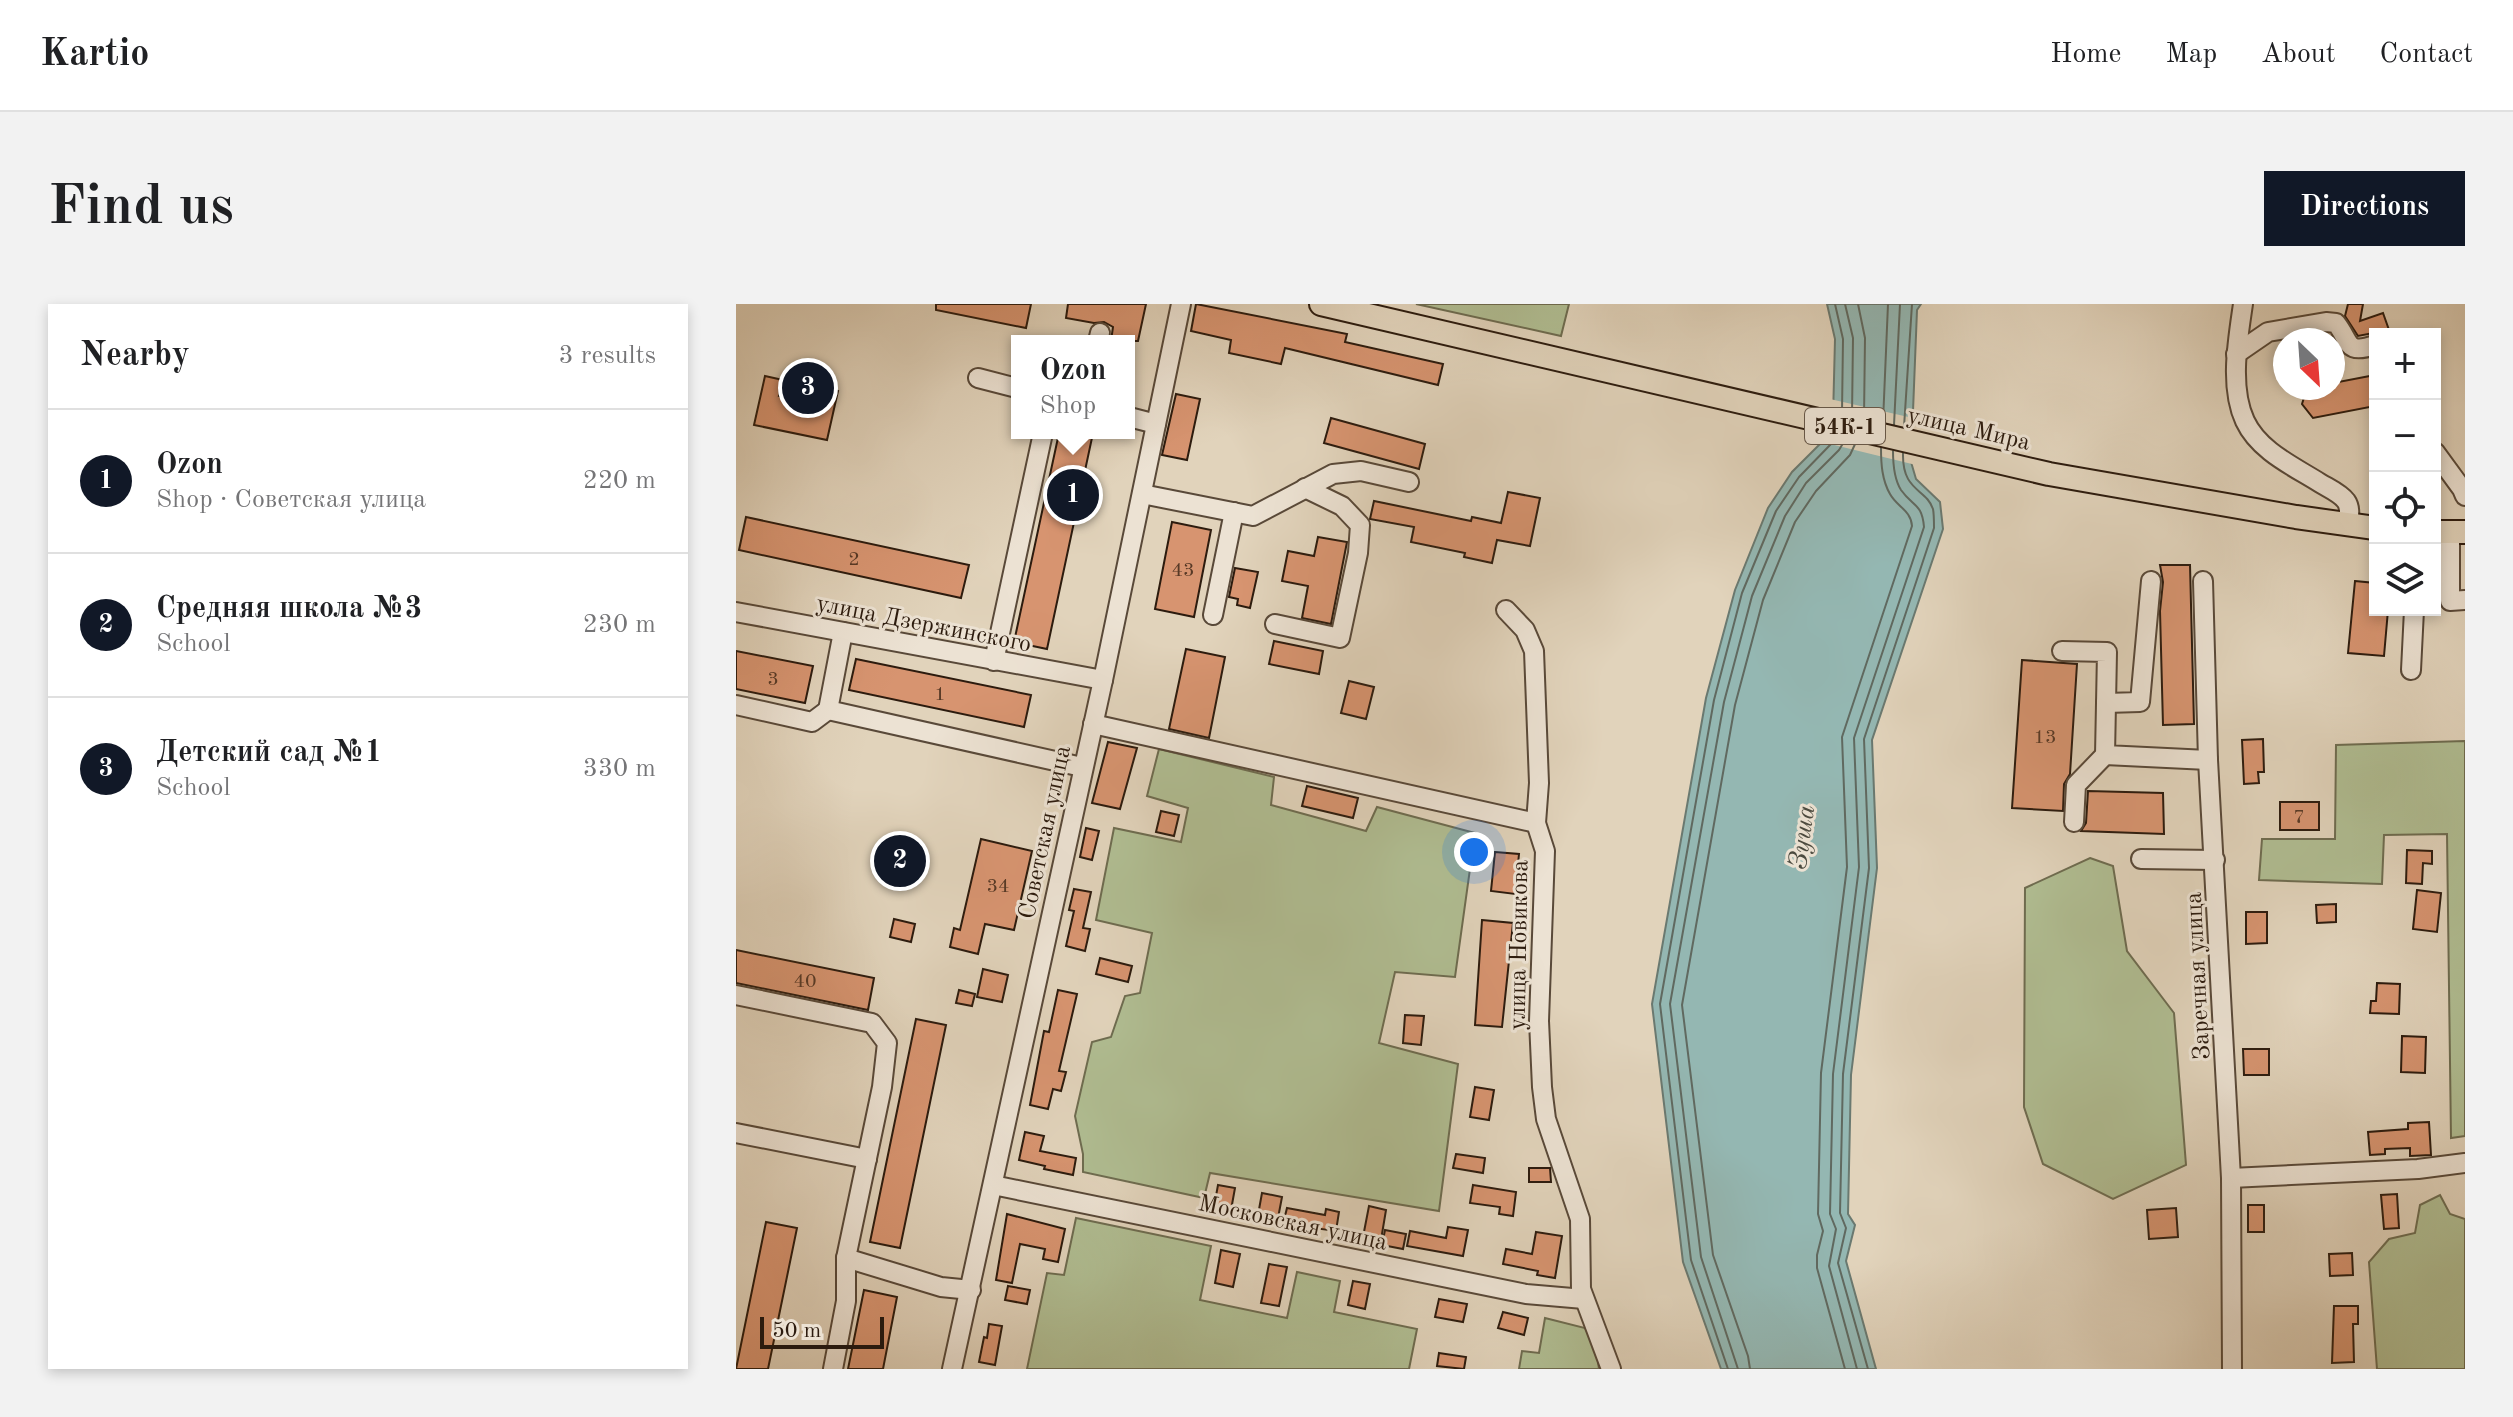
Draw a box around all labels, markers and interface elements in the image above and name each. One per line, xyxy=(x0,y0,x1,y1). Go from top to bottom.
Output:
text: Kartio xyxy=(40,36,149,74)
text: Home xyxy=(2050,41,2121,69)
text: Map xyxy=(2165,41,2217,69)
text: About xyxy=(2261,41,2336,69)
text: Contact xyxy=(2380,41,2473,69)
button: Directions xyxy=(2264,171,2465,246)
text: Find us xyxy=(48,180,234,236)
north arrow xyxy=(2273,328,2345,400)
map controls xyxy=(2369,328,2441,616)
button: + xyxy=(2369,328,2441,400)
popup xyxy=(1011,335,1135,439)
text: Nearby xyxy=(80,339,190,373)
text: 3 results xyxy=(558,343,656,369)
text: Ozon xyxy=(1040,356,1106,386)
pin: 3 xyxy=(782,358,834,418)
text: Shop xyxy=(1040,393,1096,419)
button: − xyxy=(2369,400,2441,472)
street label: улица Мира xyxy=(1905,404,2032,456)
road number: 54К-1 xyxy=(1805,408,1885,444)
text: Ozon xyxy=(156,450,223,480)
pin: 1 xyxy=(1047,465,1099,525)
text: 1 xyxy=(98,468,114,494)
text: 220 m xyxy=(583,468,656,494)
button: locate xyxy=(2369,472,2441,544)
text: Shop · Советская улица xyxy=(156,487,426,513)
button: layers xyxy=(2369,544,2441,616)
house number: 2 xyxy=(848,550,860,570)
house number: 43 xyxy=(1171,561,1195,581)
street label: улица Дзержинского xyxy=(814,592,1033,658)
text: Средняя школа №3 xyxy=(156,594,422,624)
text: 2 xyxy=(98,612,114,638)
text: 230 m xyxy=(583,612,656,638)
text: School xyxy=(156,631,230,657)
house number: 3 xyxy=(767,670,779,690)
house number: 1 xyxy=(934,685,946,705)
house number: 13 xyxy=(2033,728,2057,748)
text: Детский сад №1 xyxy=(156,738,382,768)
street label: Советская улица xyxy=(1016,743,1076,921)
text: 3 xyxy=(98,756,114,782)
text: 330 m xyxy=(583,756,656,782)
text: School xyxy=(156,775,230,801)
water label: Зуша xyxy=(1786,803,1820,871)
house number: 7 xyxy=(2293,808,2305,828)
pin: 2 xyxy=(874,831,926,891)
your location xyxy=(1454,832,1494,872)
street label: улица Новикова xyxy=(1507,859,1533,1031)
house number: 34 xyxy=(986,877,1010,897)
street label: Заречная улица xyxy=(2183,891,2215,1060)
house number: 40 xyxy=(793,972,817,992)
street label: Московская улица xyxy=(1196,1192,1390,1256)
scale bar xyxy=(760,1313,884,1349)
text: 50 m xyxy=(772,1320,821,1342)

